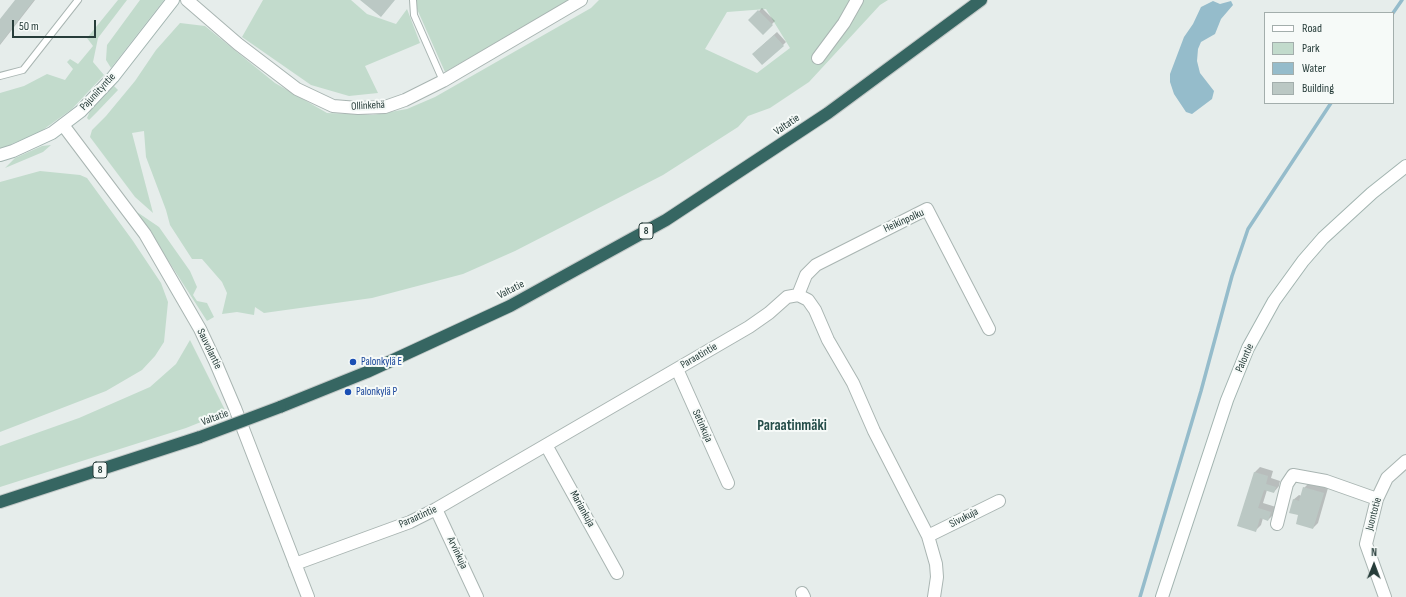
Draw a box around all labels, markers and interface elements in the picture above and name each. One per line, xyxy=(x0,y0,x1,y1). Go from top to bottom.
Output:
scale bar xyxy=(14,12,98,38)
legend xyxy=(1264,12,1394,104)
text: 50 m xyxy=(19,19,39,34)
text: Road xyxy=(1302,21,1322,36)
text: Park xyxy=(1302,41,1320,56)
text: Water xyxy=(1302,61,1326,76)
street label: Pajuniityntie xyxy=(77,71,119,113)
text: Building xyxy=(1302,81,1334,96)
street label: Ollinkehä xyxy=(351,99,385,113)
street label: Valtatie xyxy=(772,112,802,138)
street label: Heikinpolku xyxy=(882,206,926,236)
road number: 8 xyxy=(639,223,653,239)
street label: Valtatie xyxy=(495,278,527,302)
street label: Sauvolantie xyxy=(194,327,224,371)
street label: Paraatintie xyxy=(678,340,720,372)
street label: Palontie xyxy=(1233,342,1257,374)
place label: Palonkylä E xyxy=(361,355,402,369)
marker: Palonkylä E xyxy=(348,357,358,367)
place label: Palonkylä P xyxy=(356,385,397,399)
marker: Palonkylä P xyxy=(343,387,353,397)
street label: Valtatie xyxy=(199,407,231,429)
street label: Setinkuja xyxy=(689,408,715,444)
district label: Paraatinmäki xyxy=(757,417,827,435)
road number: 8 xyxy=(93,462,107,478)
street label: Mariankuja xyxy=(567,488,597,530)
street label: Juontotie xyxy=(1363,496,1385,532)
street label: Paraatintie xyxy=(397,503,439,531)
street label: Sivukuja xyxy=(947,505,981,531)
street label: Arvinkuja xyxy=(444,535,470,571)
north arrow xyxy=(1354,545,1394,585)
text: N xyxy=(1371,546,1377,559)

